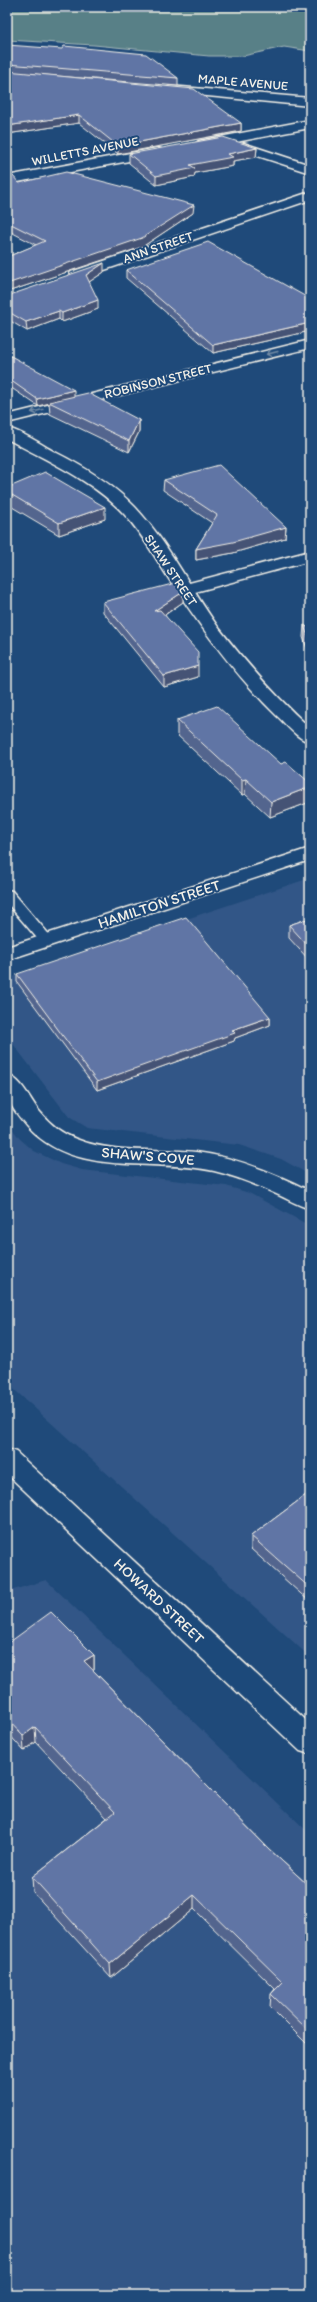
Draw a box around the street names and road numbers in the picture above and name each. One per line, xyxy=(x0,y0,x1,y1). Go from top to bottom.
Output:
street label: MAPLE AVENUE xyxy=(197,71,289,93)
street label: WILLETTS AVENUE xyxy=(30,133,140,169)
street label: ANN STREET xyxy=(121,228,196,266)
street label: ROBINSON STREET xyxy=(103,360,214,402)
street label: SHAW STREET xyxy=(142,531,201,609)
street label: HAMILTON STREET xyxy=(96,876,223,932)
street label: SHAW'S COVE xyxy=(101,1143,195,1169)
street label: HOWARD STREET xyxy=(110,1554,208,1648)

